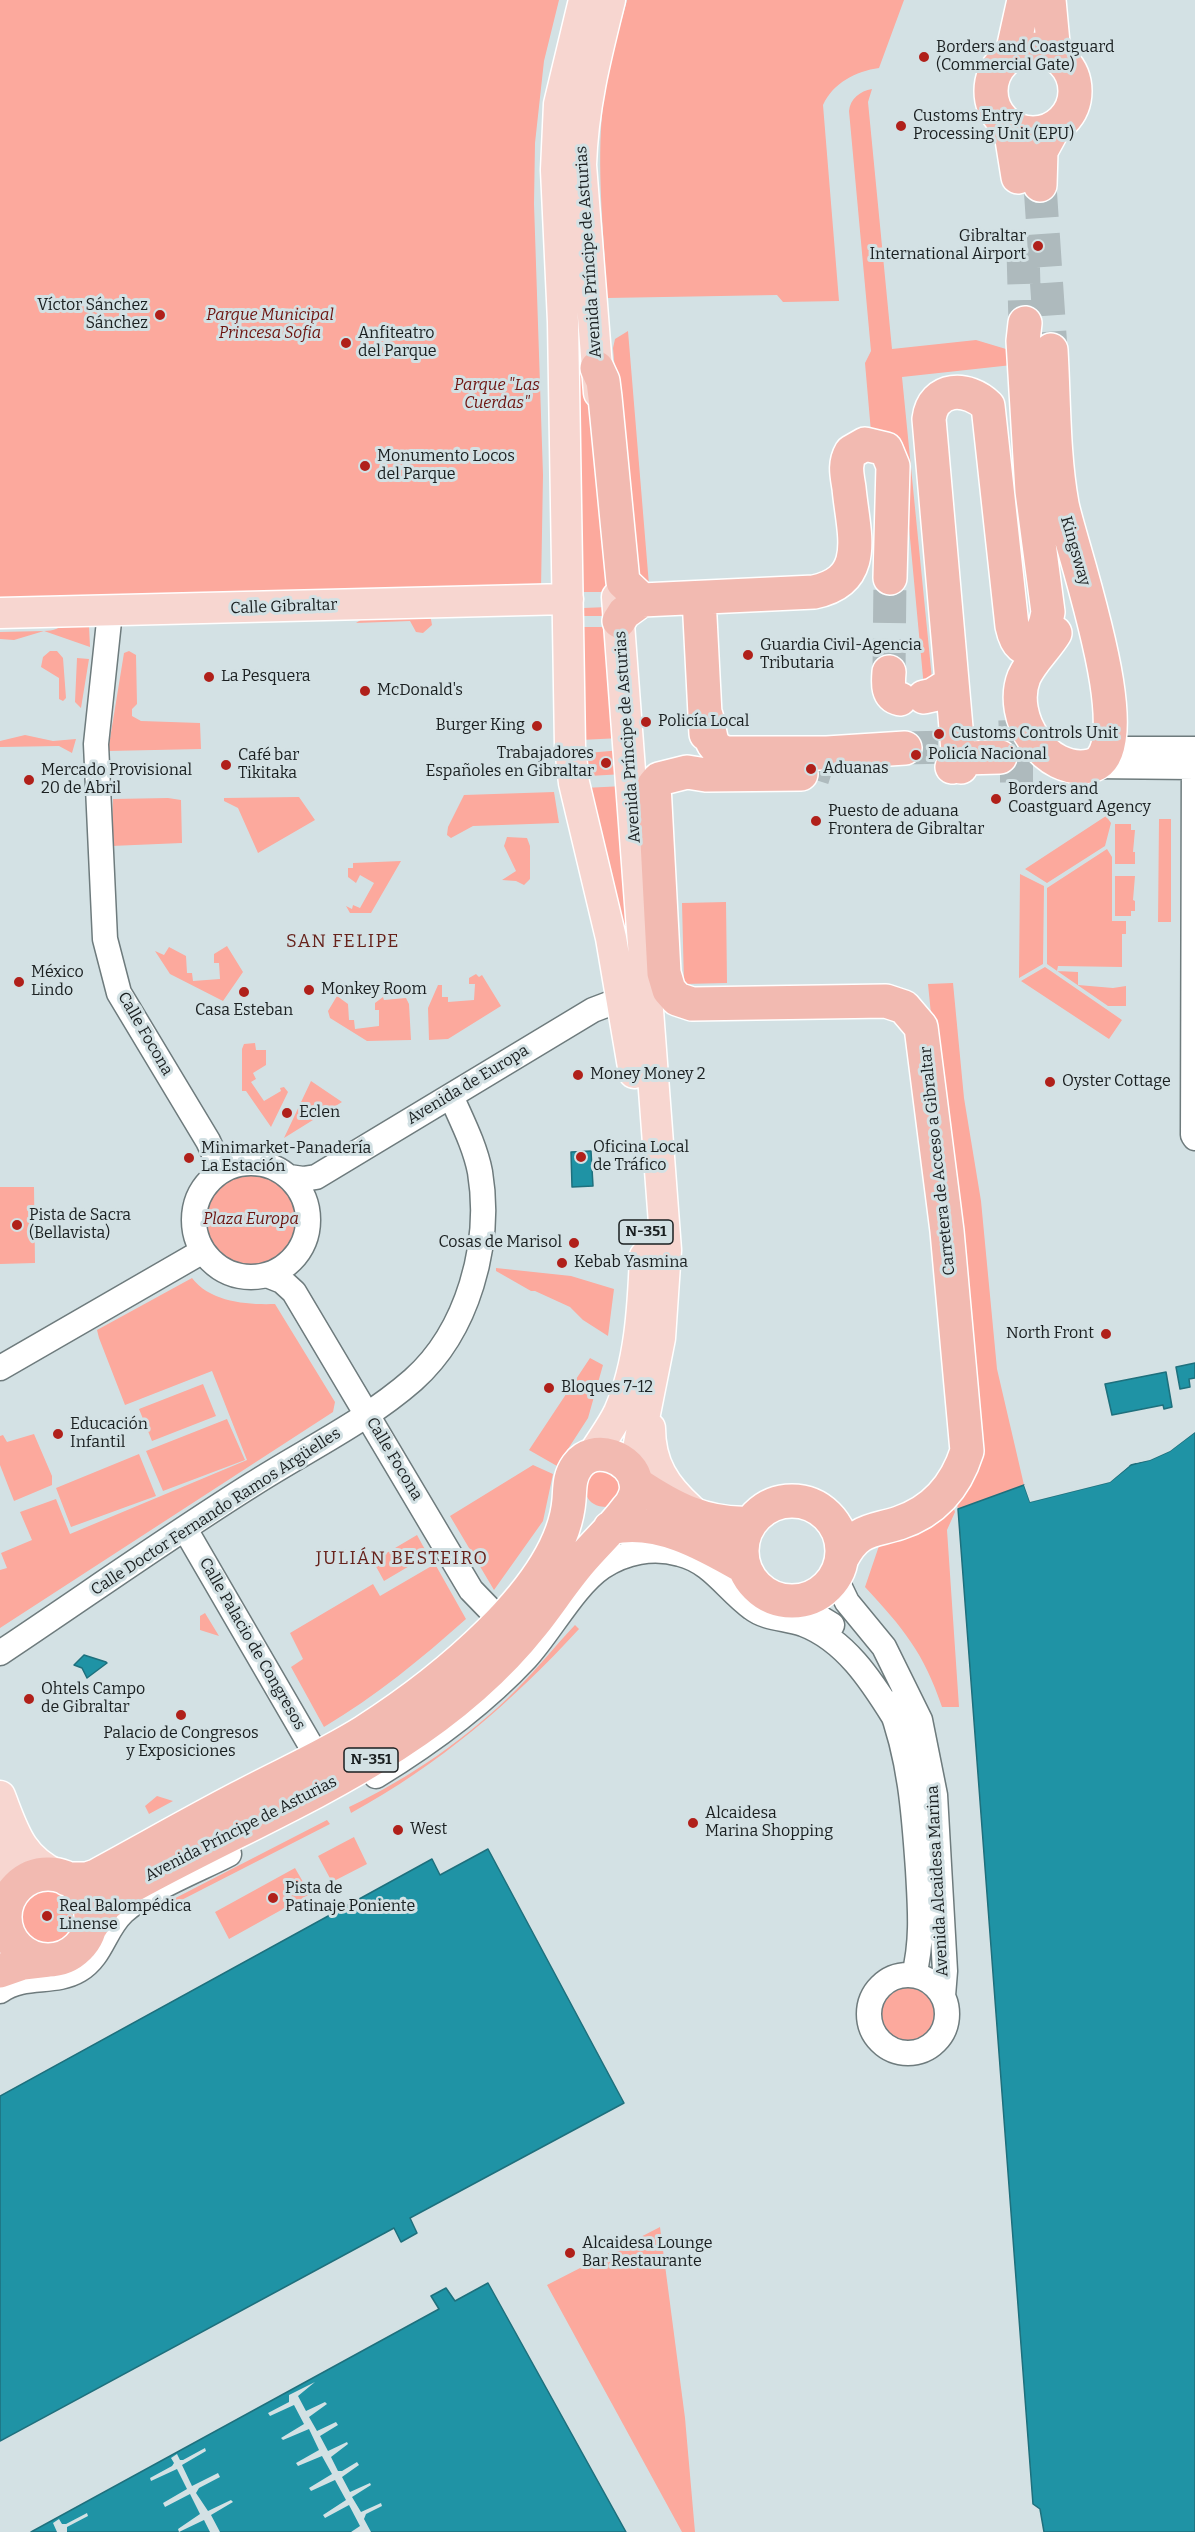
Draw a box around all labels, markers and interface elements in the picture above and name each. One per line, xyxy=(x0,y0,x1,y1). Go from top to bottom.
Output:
place label: Borders and Coastguard (Commercial Gate) xyxy=(936,38,1114,76)
marker: Borders and Coastguard (Commercial Gate) xyxy=(917,50,931,64)
place label: Customs Entry Processing Unit (EPU) xyxy=(913,107,1074,145)
marker: Customs Entry Processing Unit (EPU) xyxy=(894,119,908,133)
street label: Avenida Príncipe de Asturias xyxy=(572,145,606,359)
place label: Gibraltar International Airport xyxy=(869,227,1026,265)
marker: Gibraltar International Airport xyxy=(1031,239,1045,253)
place label: Víctor Sánchez Sánchez xyxy=(37,296,148,334)
park label: Parque Municipal Princesa Sofia xyxy=(206,306,334,344)
marker: Víctor Sánchez Sánchez xyxy=(153,308,167,322)
place label: Anfiteatro del Parque xyxy=(358,324,437,362)
marker: Anfiteatro del Parque xyxy=(339,336,353,350)
park label: Parque "Las Cuerdas" xyxy=(454,376,540,414)
place label: Monumento Locos del Parque xyxy=(377,447,515,485)
marker: Monumento Locos del Parque xyxy=(358,459,372,473)
street label: Kingsway xyxy=(1056,514,1094,588)
street label: Calle Gibraltar xyxy=(230,596,338,618)
street label: Avenida Príncipe de Asturias xyxy=(611,630,645,844)
place label: Guardia Civil-Agencia Tributaria xyxy=(760,636,922,674)
marker: Guardia Civil-Agencia Tributaria xyxy=(741,648,755,662)
place label: La Pesquera xyxy=(221,667,310,687)
marker: La Pesquera xyxy=(202,670,216,684)
place label: McDonald's xyxy=(377,681,463,701)
marker: McDonald's xyxy=(358,684,372,698)
place label: Policía Local xyxy=(658,712,749,732)
marker: Policía Local xyxy=(639,715,653,729)
place label: Burger King xyxy=(436,716,525,736)
marker: Burger King xyxy=(530,719,544,733)
place label: Customs Controls Unit xyxy=(951,724,1118,744)
marker: Customs Controls Unit xyxy=(932,727,946,741)
place label: Trabajadores Españoles en Gibraltar xyxy=(426,744,594,782)
place label: Policía Nacional xyxy=(928,745,1047,765)
place label: Café bar Tikitaka xyxy=(238,746,299,784)
marker: Policía Nacional xyxy=(909,748,923,762)
marker: Trabajadores Españoles en Gibraltar xyxy=(599,756,613,770)
marker: Café bar Tikitaka xyxy=(219,758,233,772)
place label: Aduanas xyxy=(823,759,889,779)
place label: Mercado Provisional 20 de Abril xyxy=(41,761,192,799)
marker: Aduanas xyxy=(804,762,818,776)
marker: Mercado Provisional 20 de Abril xyxy=(22,773,36,787)
place label: Borders and Coastguard Agency xyxy=(1008,780,1151,818)
marker: Borders and Coastguard Agency xyxy=(989,792,1003,806)
place label: Puesto de aduana Frontera de Gibraltar xyxy=(828,802,984,840)
marker: Puesto de aduana Frontera de Gibraltar xyxy=(809,814,823,828)
district label: SAN FELIPE xyxy=(286,931,400,953)
place label: México Lindo xyxy=(31,963,84,1001)
marker: México Lindo xyxy=(12,975,26,989)
place label: Monkey Room xyxy=(321,980,427,1000)
marker: Monkey Room xyxy=(302,983,316,997)
marker: Casa Esteban xyxy=(237,985,251,999)
street label: Calle Focona xyxy=(113,989,177,1079)
place label: Casa Esteban xyxy=(195,1001,293,1021)
street label: Avenida de Europa xyxy=(404,1041,532,1129)
street label: Carretera de Acceso a Gibraltar xyxy=(916,1046,960,1276)
place label: Money Money 2 xyxy=(590,1065,705,1085)
marker: Money Money 2 xyxy=(571,1068,585,1082)
place label: Oyster Cottage xyxy=(1062,1072,1171,1092)
marker: Oyster Cottage xyxy=(1043,1075,1057,1089)
place label: Eclen xyxy=(299,1103,340,1123)
marker: Eclen xyxy=(280,1106,294,1120)
place label: Oficina Local de Tráfico xyxy=(593,1138,689,1176)
place label: Minimarket-Panadería La Estación xyxy=(201,1139,371,1177)
marker: Oficina Local de Tráfico xyxy=(574,1150,588,1164)
marker: Minimarket-Panadería La Estación xyxy=(182,1151,196,1165)
place label: Pista de Sacra (Bellavista) xyxy=(29,1206,131,1244)
park label: Plaza Europa xyxy=(203,1210,299,1230)
marker: Pista de Sacra (Bellavista) xyxy=(10,1218,24,1232)
road number: N-351 xyxy=(619,1220,673,1244)
place label: Cosas de Marisol xyxy=(438,1233,562,1253)
marker: Cosas de Marisol xyxy=(567,1236,581,1250)
place label: Kebab Yasmina xyxy=(574,1253,688,1273)
marker: Kebab Yasmina xyxy=(555,1256,569,1270)
place label: North Front xyxy=(1006,1324,1094,1344)
marker: North Front xyxy=(1099,1327,1113,1341)
place label: Bloques 7-12 xyxy=(561,1378,653,1398)
marker: Bloques 7-12 xyxy=(542,1381,556,1395)
street label: Calle Focona xyxy=(362,1414,426,1504)
place label: Educación Infantil xyxy=(70,1415,148,1453)
street label: Calle Doctor Fernando Ramos Argüelles xyxy=(88,1424,344,1600)
marker: Educación Infantil xyxy=(51,1427,65,1441)
district label: JULIÁN BESTEIRO xyxy=(316,1548,488,1570)
street label: Calle Palacio de Congresos xyxy=(195,1555,309,1733)
place label: Ohtels Campo de Gibraltar xyxy=(41,1680,145,1718)
marker: Ohtels Campo de Gibraltar xyxy=(22,1692,36,1706)
marker: Palacio de Congresos y Exposiciones xyxy=(174,1708,188,1722)
place label: Palacio de Congresos y Exposiciones xyxy=(103,1724,259,1762)
road number: N-351 xyxy=(344,1748,398,1772)
street label: Avenida Príncipe de Asturias xyxy=(142,1772,340,1886)
street label: Avenida Alcaidesa Marina xyxy=(923,1785,953,1977)
place label: Alcaidesa Marina Shopping xyxy=(705,1804,833,1842)
marker: Alcaidesa Marina Shopping xyxy=(686,1816,700,1830)
place label: West xyxy=(410,1820,447,1840)
marker: West xyxy=(391,1823,405,1837)
place label: Pista de Patinaje Poniente xyxy=(285,1879,415,1917)
marker: Pista de Patinaje Poniente xyxy=(266,1891,280,1905)
place label: Real Balompédica Linense xyxy=(59,1897,191,1935)
marker: Real Balompédica Linense xyxy=(40,1909,54,1923)
place label: Alcaidesa Lounge Bar Restaurante xyxy=(582,2234,712,2272)
marker: Alcaidesa Lounge Bar Restaurante xyxy=(563,2246,577,2260)

